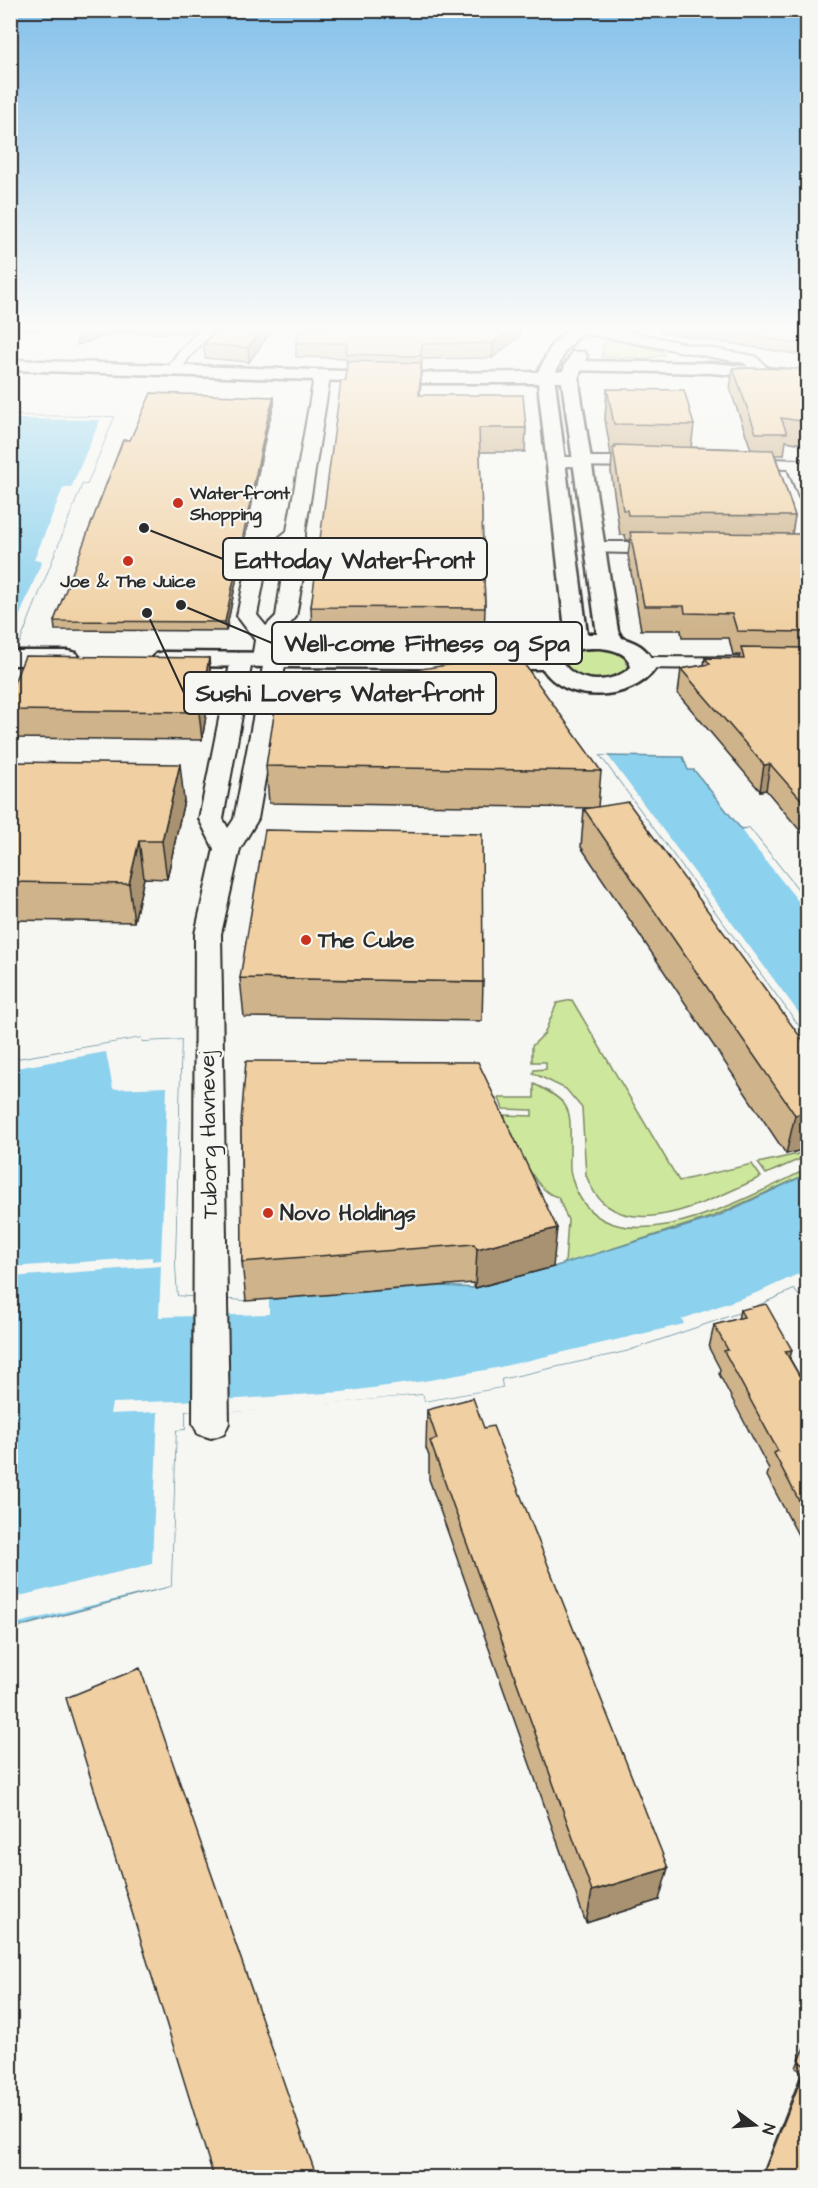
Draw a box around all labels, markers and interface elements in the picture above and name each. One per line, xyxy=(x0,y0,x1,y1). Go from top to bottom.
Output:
place label: Waterfront Shopping xyxy=(189,481,291,528)
marker: Waterfront Shopping xyxy=(171,496,185,510)
callout: Eattoday Waterfront xyxy=(223,538,487,580)
text: Eattoday Waterfront xyxy=(235,544,475,580)
marker: Joe & The Juice xyxy=(121,554,135,568)
place label: Joe & The Juice xyxy=(59,569,196,594)
callout: Well-come Fitness og Spa xyxy=(272,622,582,664)
text: Well-come Fitness og Spa xyxy=(283,627,571,662)
callout: Sushi Lovers Waterfront xyxy=(184,672,496,714)
text: Sushi Lovers Waterfront xyxy=(195,677,485,711)
place label: The Cube xyxy=(317,925,414,956)
marker: The Cube xyxy=(299,933,313,947)
street label: Tuborg Havnevej xyxy=(192,1051,227,1219)
place label: Novo Holdings xyxy=(280,1198,416,1230)
marker: Novo Holdings xyxy=(261,1206,275,1220)
north arrow xyxy=(725,2095,785,2155)
text: N xyxy=(757,2121,780,2137)

